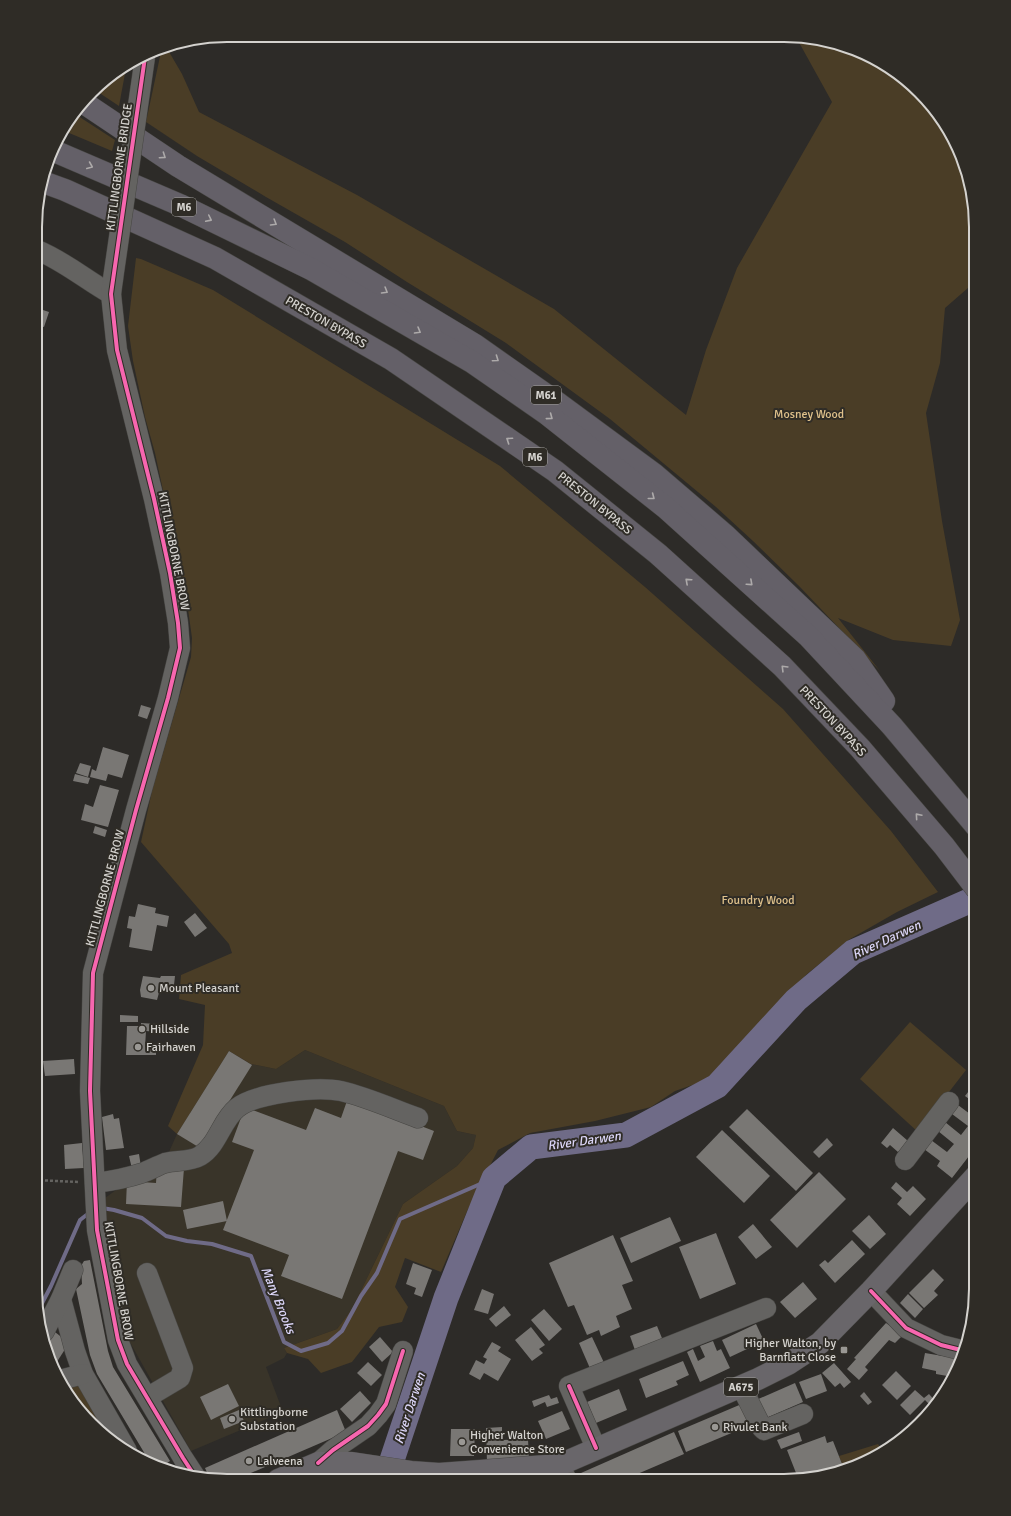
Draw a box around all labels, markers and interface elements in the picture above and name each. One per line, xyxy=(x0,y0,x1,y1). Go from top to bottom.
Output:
street label: KITTLINGBORNE BRIDGE xyxy=(103,102,136,232)
one-way arrow xyxy=(159,151,166,159)
one-way arrow xyxy=(85,161,93,169)
road number: M6 xyxy=(172,198,196,216)
one-way arrow xyxy=(204,214,212,222)
one-way arrow xyxy=(270,219,277,226)
one-way arrow xyxy=(381,286,388,293)
street label: PRESTON BYPASS xyxy=(283,293,369,352)
one-way arrow xyxy=(414,326,421,333)
one-way arrow xyxy=(491,354,498,361)
road number: M61 xyxy=(531,386,561,404)
park label: Mosney Wood xyxy=(774,407,844,422)
one-way arrow xyxy=(546,412,553,419)
one-way arrow xyxy=(506,437,513,445)
road number: M6 xyxy=(523,448,547,466)
street label: PRESTON BYPASS xyxy=(555,469,635,538)
street label: KITTLINGBORNE BROW xyxy=(155,490,192,612)
one-way arrow xyxy=(648,492,655,499)
one-way arrow xyxy=(685,578,693,586)
one-way arrow xyxy=(745,579,753,586)
one-way arrow xyxy=(781,666,789,673)
street label: PRESTON BYPASS xyxy=(796,683,869,760)
one-way arrow xyxy=(916,814,923,821)
street label: KITTLINGBORNE BROW xyxy=(83,828,128,948)
park label: Foundry Wood xyxy=(721,893,795,908)
water label: River Darwen xyxy=(850,917,924,963)
place label: Mount Pleasant xyxy=(159,981,239,996)
marker: Mount Pleasant xyxy=(146,983,156,993)
place label: Hillside xyxy=(150,1022,189,1037)
marker: Hillside xyxy=(137,1024,147,1034)
place label: Fairhaven xyxy=(146,1040,196,1055)
marker: Fairhaven xyxy=(133,1042,143,1052)
water label: River Darwen xyxy=(546,1128,623,1154)
street label: KITTLINGBORNE BROW xyxy=(101,1220,136,1342)
water label: Many Brooks xyxy=(257,1265,299,1337)
place label: Higher Walton, by Barnflatt Close xyxy=(745,1336,836,1365)
marker: Higher Walton, by Barnflatt Close xyxy=(839,1345,849,1355)
water label: River Darwen xyxy=(391,1370,429,1446)
road number: A675 xyxy=(724,1378,758,1396)
place label: Kittlingborne Substation xyxy=(240,1405,308,1434)
marker: Kittlingborne Substation xyxy=(227,1414,237,1424)
place label: Rivulet Bank xyxy=(723,1420,788,1435)
marker: Rivulet Bank xyxy=(710,1422,720,1432)
place label: Higher Walton Convenience Store xyxy=(470,1428,565,1457)
marker: Higher Walton Convenience Store xyxy=(457,1437,467,1447)
place label: Lalveena xyxy=(257,1454,303,1469)
marker: Lalveena xyxy=(244,1456,254,1466)

